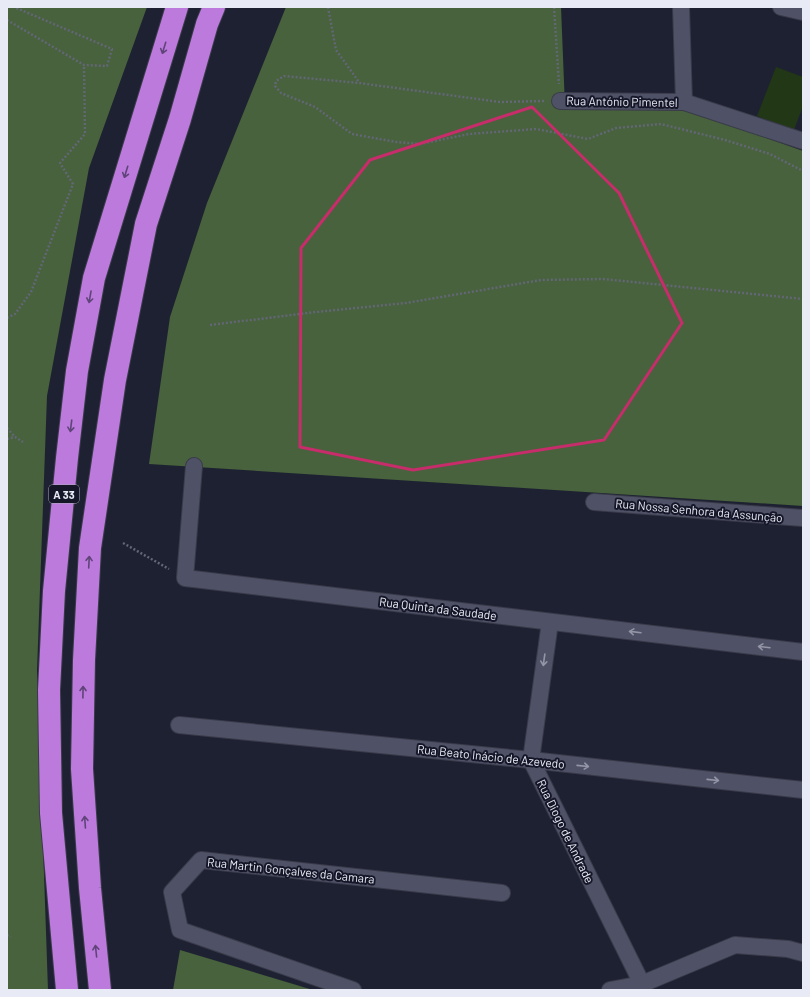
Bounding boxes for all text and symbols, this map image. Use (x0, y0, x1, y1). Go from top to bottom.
one-way arrow (160, 42, 167, 55)
street label: Rua António Pimentel (566, 93, 678, 109)
one-way arrow (122, 166, 129, 179)
one-way arrow (86, 291, 94, 304)
one-way arrow (67, 419, 75, 432)
road number: A 33 (49, 485, 79, 503)
street label: Rua Nossa Senhora da Assunção (615, 496, 783, 524)
one-way arrow (85, 556, 93, 569)
street label: Rua Quinta da Saudade (378, 594, 498, 622)
one-way arrow (629, 628, 642, 636)
one-way arrow (758, 644, 771, 651)
one-way arrow (540, 653, 548, 666)
one-way arrow (79, 686, 87, 699)
street label: Rua Beato Inácio de Azevedo (416, 741, 566, 771)
one-way arrow (576, 762, 589, 769)
one-way arrow (706, 776, 719, 784)
street label: Rua Diogo de Andrade (535, 777, 597, 885)
one-way arrow (82, 816, 89, 829)
street label: Rua Martin Gonçalves da Camara (207, 854, 375, 886)
one-way arrow (92, 945, 100, 958)

